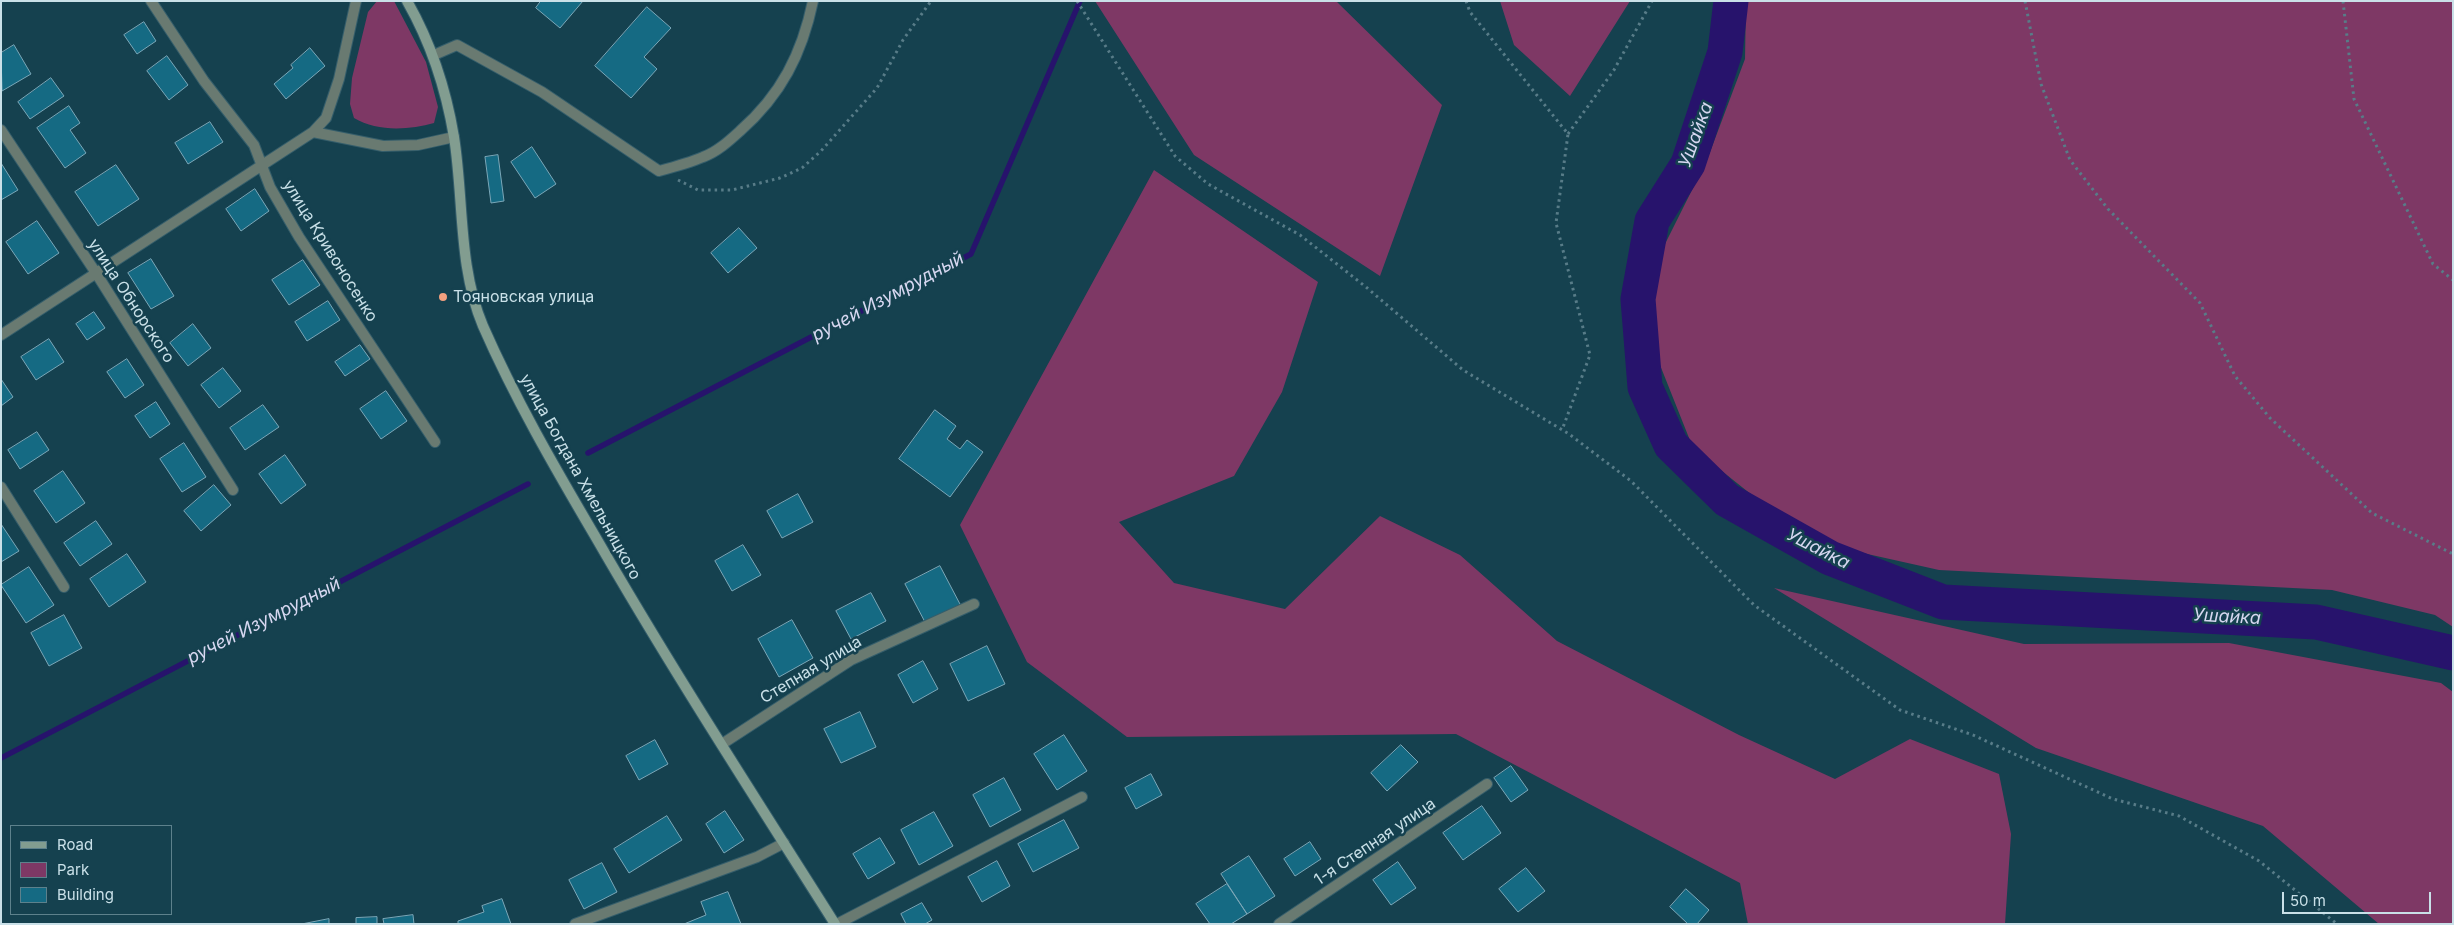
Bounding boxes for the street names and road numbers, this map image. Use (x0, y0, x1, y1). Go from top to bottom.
street label: улица Кривоносенко (279, 177, 381, 325)
street label: улица Обнорского (84, 235, 178, 367)
street label: улица Богдана Хмельницкого (515, 371, 645, 583)
street label: Степная улица (757, 632, 865, 708)
street label: 1-я Степная улица (1311, 794, 1439, 890)

